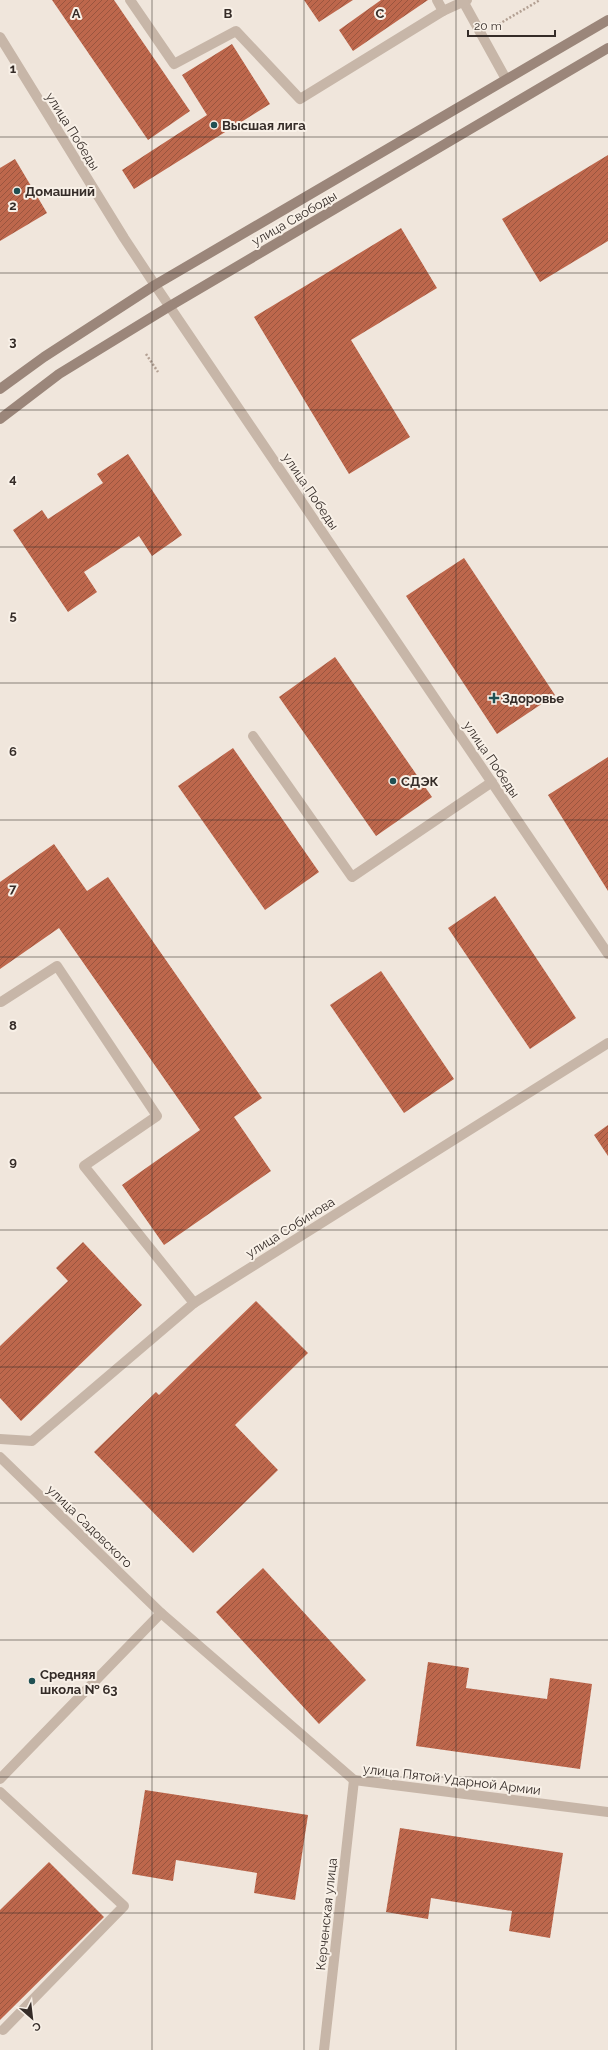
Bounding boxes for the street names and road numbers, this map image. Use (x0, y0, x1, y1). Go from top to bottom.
street label: улица Победы (43, 90, 103, 173)
street label: улица Свободы (249, 188, 339, 249)
street label: улица Победы (279, 450, 342, 532)
street label: улица Победы (460, 718, 523, 800)
street label: улица Собинова (243, 1194, 337, 1261)
street label: улица Садовского (44, 1482, 136, 1571)
street label: улица Пятой Ударной Армии (362, 1761, 542, 1798)
street label: Керченская улица (313, 1857, 340, 1971)

